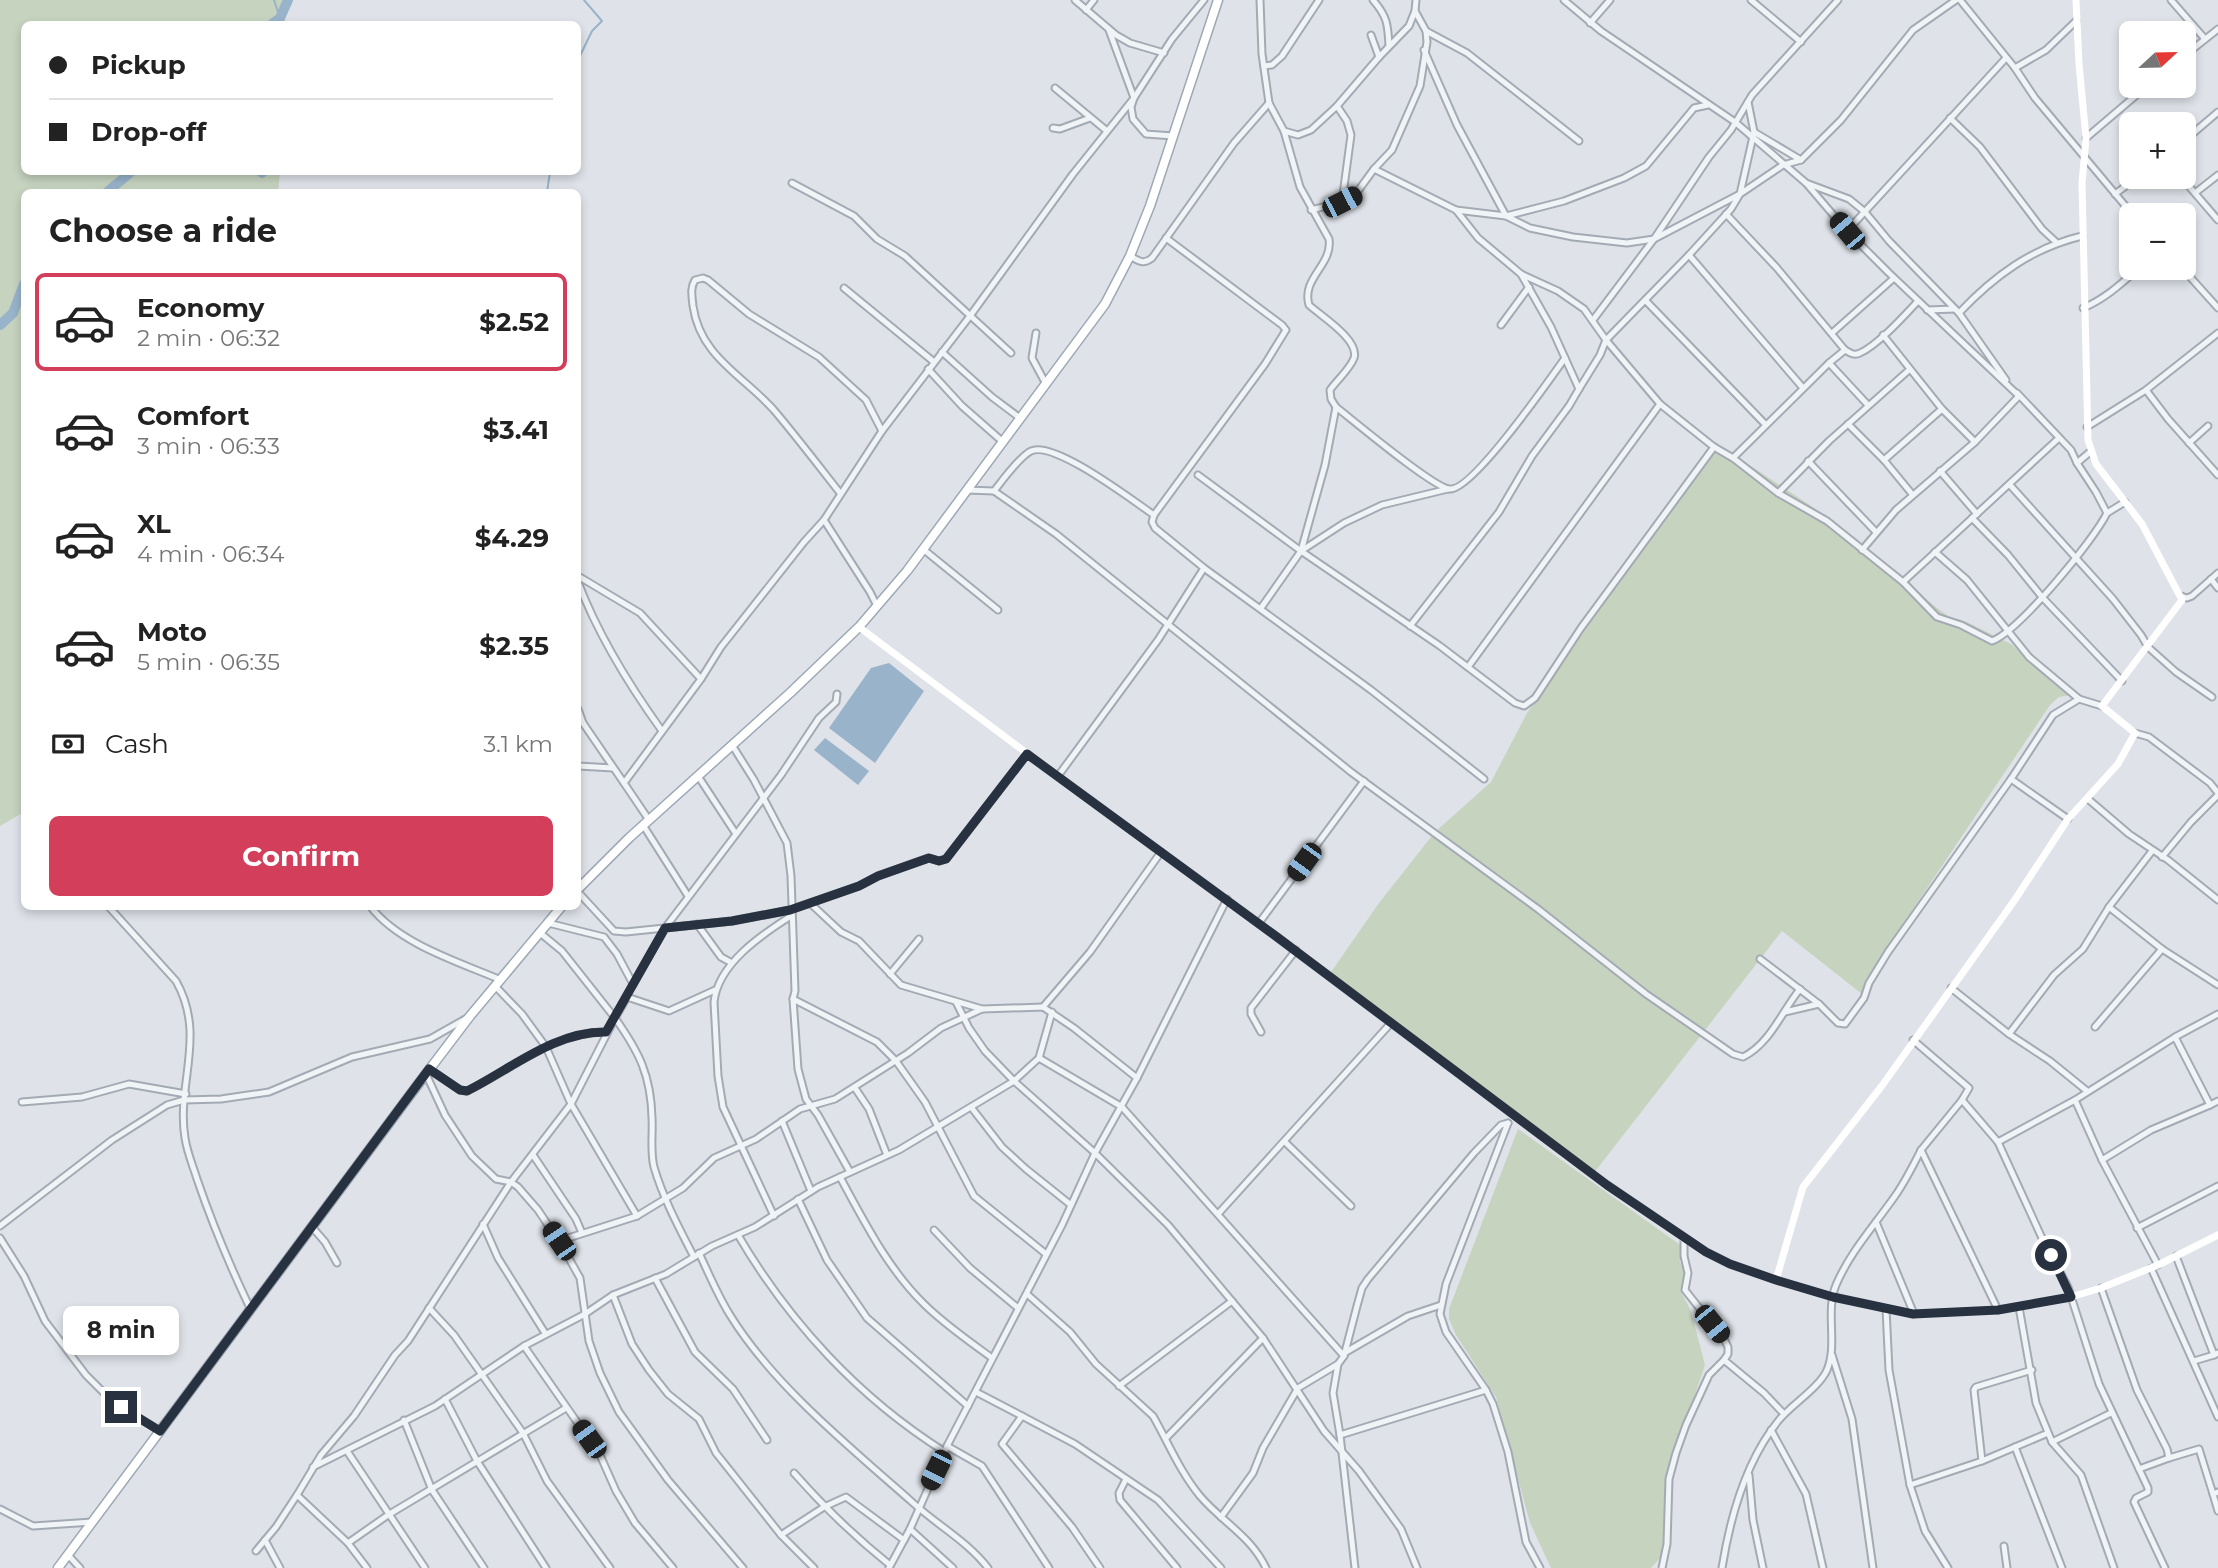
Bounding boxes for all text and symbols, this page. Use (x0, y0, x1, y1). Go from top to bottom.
north arrow (2119, 21, 2196, 98)
map controls (2119, 21, 2196, 280)
text: Pickup (91, 49, 186, 81)
button: + (2119, 112, 2196, 189)
text: Drop-off (91, 116, 206, 148)
car (1319, 183, 1366, 221)
button: − (2119, 203, 2196, 280)
car (1826, 208, 1869, 254)
text: Choose a ride (49, 211, 277, 250)
icon: car (53, 291, 116, 354)
text: Economy (137, 292, 264, 324)
text: $2.52 (479, 306, 549, 338)
text: 2 min · 06:32 (137, 324, 280, 352)
icon: car (53, 399, 116, 462)
text: Comfort (137, 400, 249, 432)
text: $3.41 (483, 414, 549, 446)
text: 3 min · 06:33 (137, 432, 280, 460)
icon: car (53, 507, 116, 570)
text: XL (137, 508, 171, 540)
text: $4.29 (475, 522, 549, 554)
text: 4 min · 06:34 (137, 540, 285, 568)
icon: car (53, 615, 116, 678)
text: Moto (137, 616, 207, 648)
text: $2.35 (479, 630, 549, 662)
text: 5 min · 06:35 (137, 648, 280, 676)
icon: cash (49, 725, 87, 763)
text: Cash (105, 728, 169, 760)
text: 3.1 km (483, 730, 553, 758)
button: Confirm (49, 816, 553, 896)
car (1284, 839, 1325, 885)
car (539, 1218, 580, 1264)
route start (2035, 1239, 2067, 1271)
car (1691, 1301, 1734, 1347)
callout: 8 min (63, 1306, 179, 1354)
text: 8 min (87, 1316, 155, 1344)
route end (105, 1391, 137, 1423)
car (569, 1416, 610, 1462)
car (918, 1447, 955, 1493)

